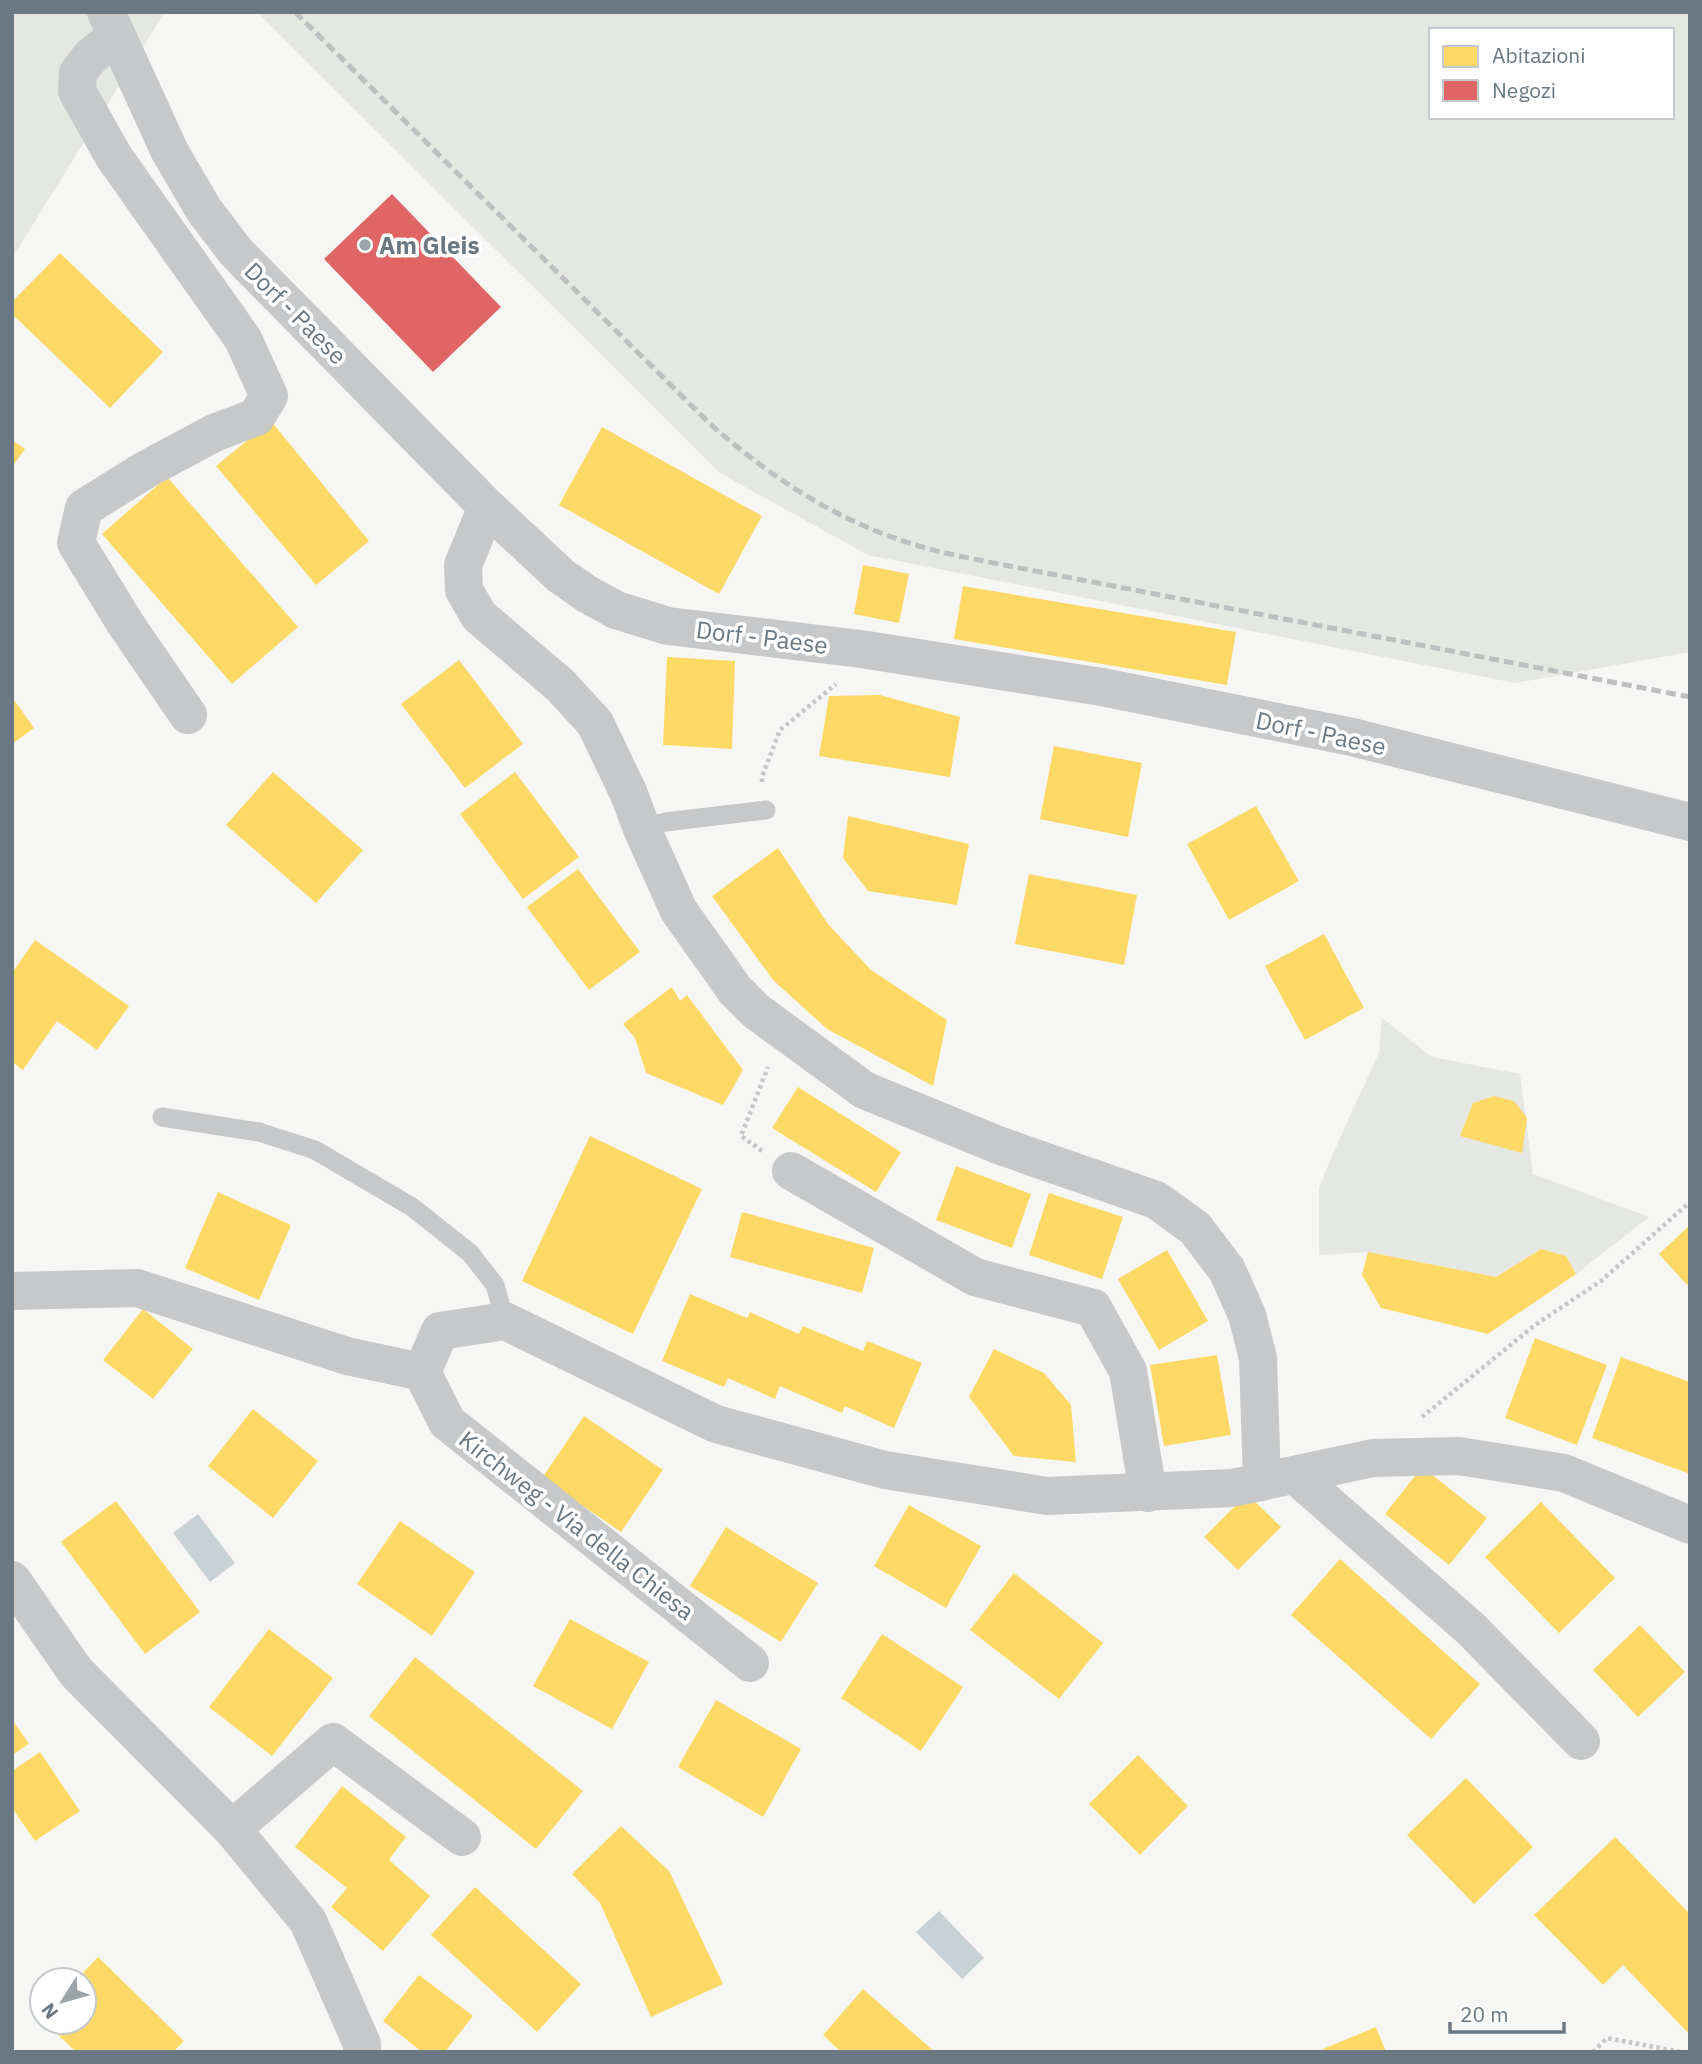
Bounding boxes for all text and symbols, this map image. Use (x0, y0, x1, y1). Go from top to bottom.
legend (1429, 28, 1674, 119)
text: Abitazioni (1492, 41, 1585, 69)
text: Negozi (1492, 76, 1556, 104)
place label: Am Gleis (379, 229, 480, 261)
marker: Am Gleis (357, 237, 373, 253)
street label: Dorf - Paese (238, 255, 354, 371)
street label: Dorf - Paese (694, 613, 830, 661)
street label: Dorf - Paese (1253, 704, 1389, 762)
street label: Kirchweg - Via della Chiesa (453, 1423, 701, 1627)
north arrow (28, 1966, 98, 2036)
scale bar (1450, 1990, 1564, 2034)
text: N (36, 1999, 63, 2024)
text: 20 m (1460, 2000, 1509, 2028)

